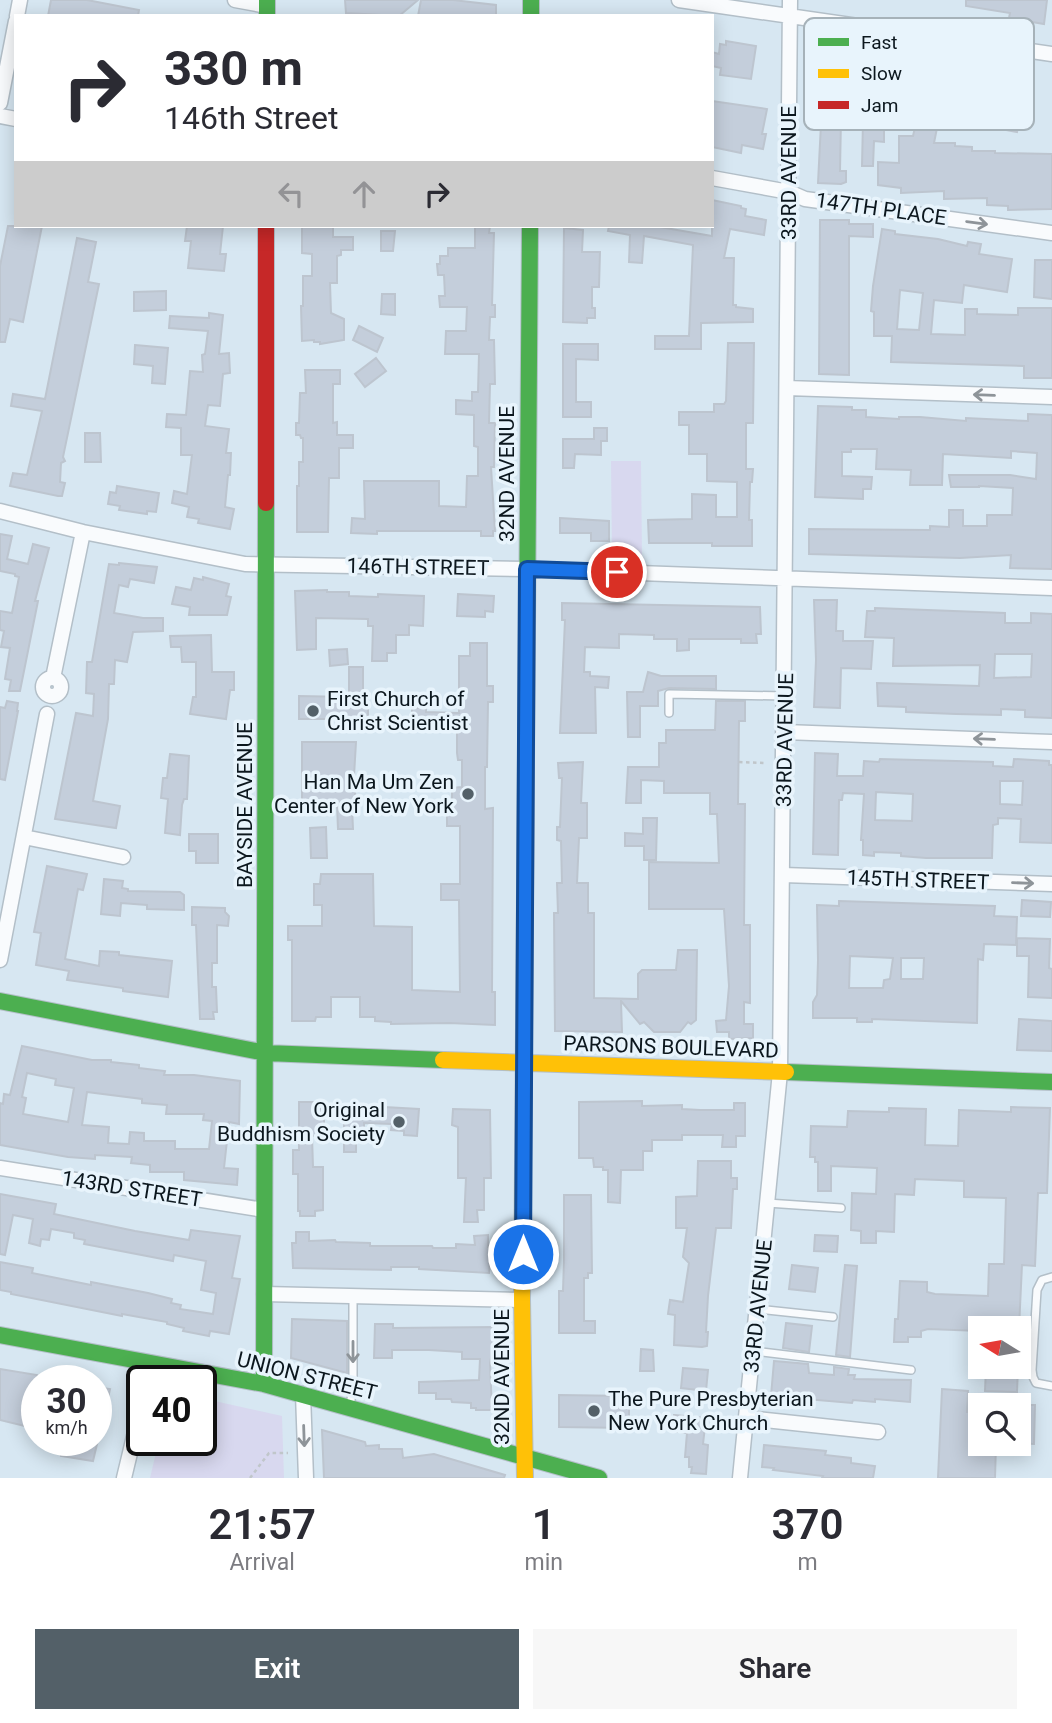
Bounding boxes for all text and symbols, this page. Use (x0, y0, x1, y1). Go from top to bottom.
legend (804, 18, 1034, 130)
text: Fast (861, 31, 898, 54)
text: 330 m (164, 40, 303, 97)
icon: right (49, 42, 140, 133)
text: Slow (861, 62, 902, 85)
text: Jam (861, 94, 898, 117)
text: 146th Street (164, 99, 338, 137)
street label: 33RD AVENUE (777, 106, 801, 240)
icon: left (272, 175, 310, 213)
icon: ahead (345, 175, 383, 213)
icon: right (418, 175, 456, 213)
street label: 147TH PLACE (814, 188, 948, 230)
one-way arrow (965, 216, 988, 229)
one-way arrow (973, 388, 996, 402)
street label: 32ND AVENUE (495, 406, 519, 542)
pin (587, 542, 647, 602)
icon: arrive (598, 553, 636, 591)
street label: 146TH STREET (346, 554, 490, 580)
street label: 33RD AVENUE (772, 673, 798, 807)
place label: First Church of Christ Scientist (327, 687, 468, 735)
marker: First Church of Christ Scientist (305, 703, 321, 719)
street label: BAYSIDE AVENUE (233, 722, 257, 888)
one-way arrow (973, 733, 996, 746)
place label: Han Ma Um Zen Center of New York (274, 770, 454, 818)
marker: Han Ma Um Zen Center of New York (460, 786, 476, 802)
street label: 145TH STREET (846, 866, 990, 894)
one-way arrow (1011, 876, 1034, 890)
street label: PARSONS BOULEVARD (563, 1031, 779, 1063)
place label: Original Buddhism Society (217, 1098, 385, 1146)
marker: Original Buddhism Society (391, 1114, 407, 1130)
street label: 143RD STREET (60, 1166, 204, 1212)
position arrow (486, 1217, 560, 1291)
street label: 33RD AVENUE (739, 1238, 777, 1374)
street label: 32ND AVENUE (490, 1309, 514, 1445)
north arrow (968, 1316, 1031, 1379)
map controls (968, 1316, 1031, 1456)
one-way arrow (346, 1340, 360, 1363)
street label: UNION STREET (234, 1347, 380, 1405)
speed limit sign: 40 (126, 1365, 217, 1456)
text: 30 (46, 1381, 87, 1422)
place label: The Pure Presbyterian New York Church (608, 1387, 814, 1435)
button: search (968, 1393, 1031, 1456)
marker: The Pure Presbyterian New York Church (586, 1403, 602, 1419)
text: km/h (45, 1417, 88, 1438)
one-way arrow (298, 1424, 311, 1447)
text: 21:57 (209, 1500, 316, 1549)
text: 1 (532, 1500, 556, 1549)
text: 370 (771, 1500, 843, 1549)
text: Arrival (230, 1549, 295, 1576)
text: min (524, 1549, 563, 1576)
text: m (797, 1549, 818, 1576)
button: Exit (35, 1629, 519, 1709)
button: Share (533, 1629, 1017, 1709)

